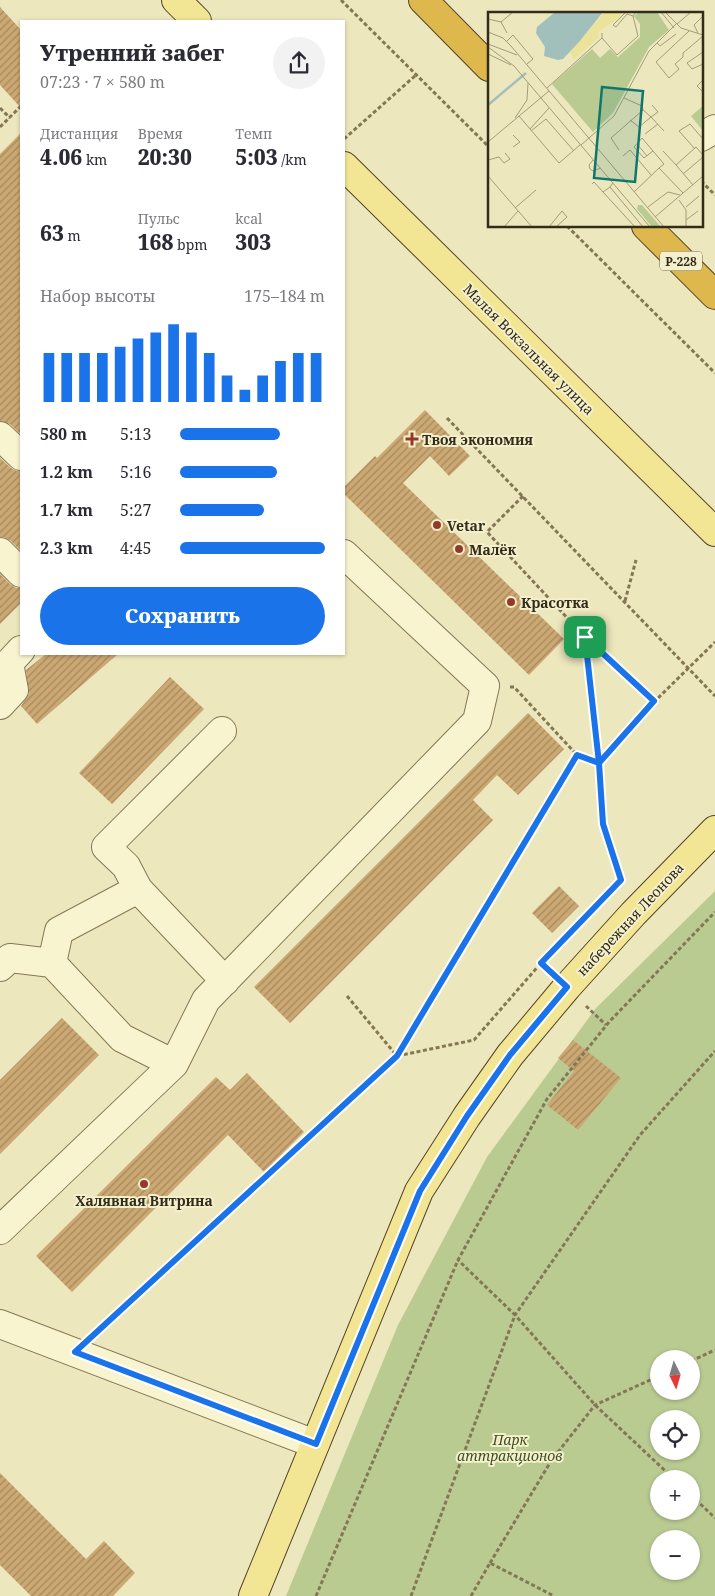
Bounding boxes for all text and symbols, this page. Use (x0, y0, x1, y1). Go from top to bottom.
inset map (488, 12, 702, 228)
text: Утренний забег (40, 37, 224, 67)
button: share (273, 37, 325, 89)
text: 07:23 · 7 × 580 m (40, 71, 165, 93)
text: Дистанция (40, 124, 118, 143)
text: Время (138, 124, 183, 143)
text: Темп (235, 124, 272, 143)
text: 4.06 (40, 143, 82, 171)
text: 20:30 (138, 143, 192, 171)
text: 5:03 (235, 143, 278, 171)
text: km (82, 150, 107, 169)
text: /km (278, 150, 307, 169)
text: Пульс (138, 209, 180, 228)
text: kcal (235, 209, 262, 228)
text: 63 (40, 219, 64, 247)
text: m (64, 226, 81, 245)
text: 168 (138, 228, 173, 256)
text: 303 (235, 228, 271, 256)
text: bpm (173, 235, 207, 254)
road number: Р-228 (660, 252, 702, 270)
street label: Малая Вокзальная улица (459, 279, 599, 419)
text: Набор высоты (40, 285, 155, 307)
text: 175–184 m (244, 285, 325, 307)
text: 580 m (40, 423, 87, 445)
text: 5:13 (120, 423, 151, 445)
place label: Твоя экономия (422, 430, 533, 449)
marker: Твоя экономия (406, 433, 418, 445)
text: 1.2 km (40, 461, 93, 483)
text: 5:16 (120, 461, 151, 483)
text: 1.7 km (40, 499, 93, 521)
text: 5:27 (120, 499, 151, 521)
place label: Vetar (447, 516, 486, 535)
marker: Vetar (431, 519, 443, 531)
text: 2.3 km (40, 537, 93, 559)
text: 4:45 (120, 537, 151, 559)
place label: Малёк (469, 540, 517, 559)
marker: Малёк (453, 543, 465, 555)
button: Сохранить (40, 587, 325, 645)
place label: Красотка (521, 593, 589, 612)
marker: Красотка (505, 596, 517, 608)
pin (564, 616, 606, 658)
icon: arrive (571, 623, 599, 651)
street label: набережная Леонова (572, 858, 688, 980)
marker: Халявная Витрина (138, 1178, 150, 1190)
place label: Халявная Витрина (75, 1191, 213, 1210)
north arrow (650, 1350, 700, 1400)
map controls (650, 1350, 700, 1580)
button: locate (650, 1410, 700, 1460)
park label: Парк аттракционов (457, 1430, 563, 1465)
button: + (650, 1470, 700, 1520)
button: − (650, 1530, 700, 1580)

